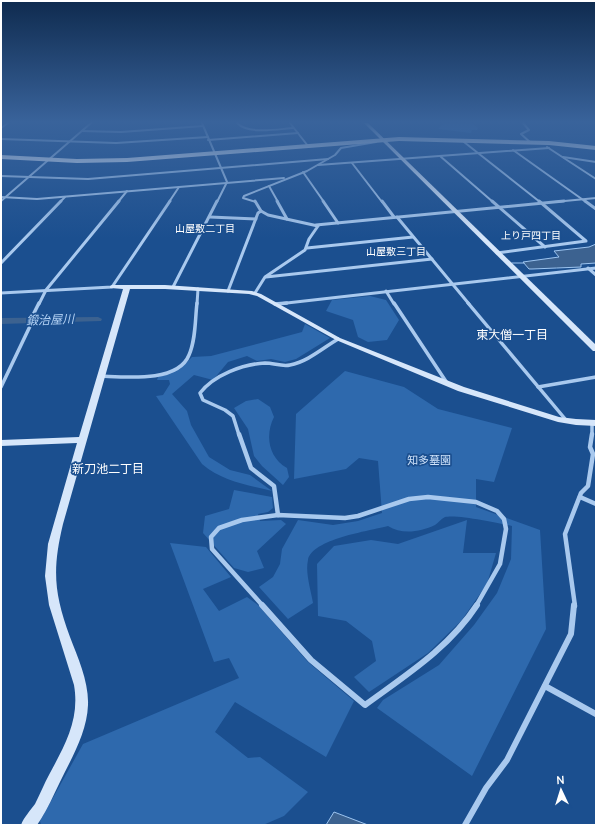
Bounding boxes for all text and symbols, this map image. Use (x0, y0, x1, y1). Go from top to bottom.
district label: 山屋敷二丁目 (175, 221, 235, 235)
district label: 上り戸四丁目 (501, 228, 561, 242)
district label: 山屋敷三丁目 (366, 244, 426, 258)
water label: 鍛治屋川 (26, 310, 76, 329)
district label: 東大僧一丁目 (476, 326, 548, 343)
park label: 知多墓園 (407, 452, 451, 467)
district label: 新刀池二丁目 (72, 460, 144, 477)
north arrow (541, 770, 581, 810)
text: N (556, 772, 565, 787)

